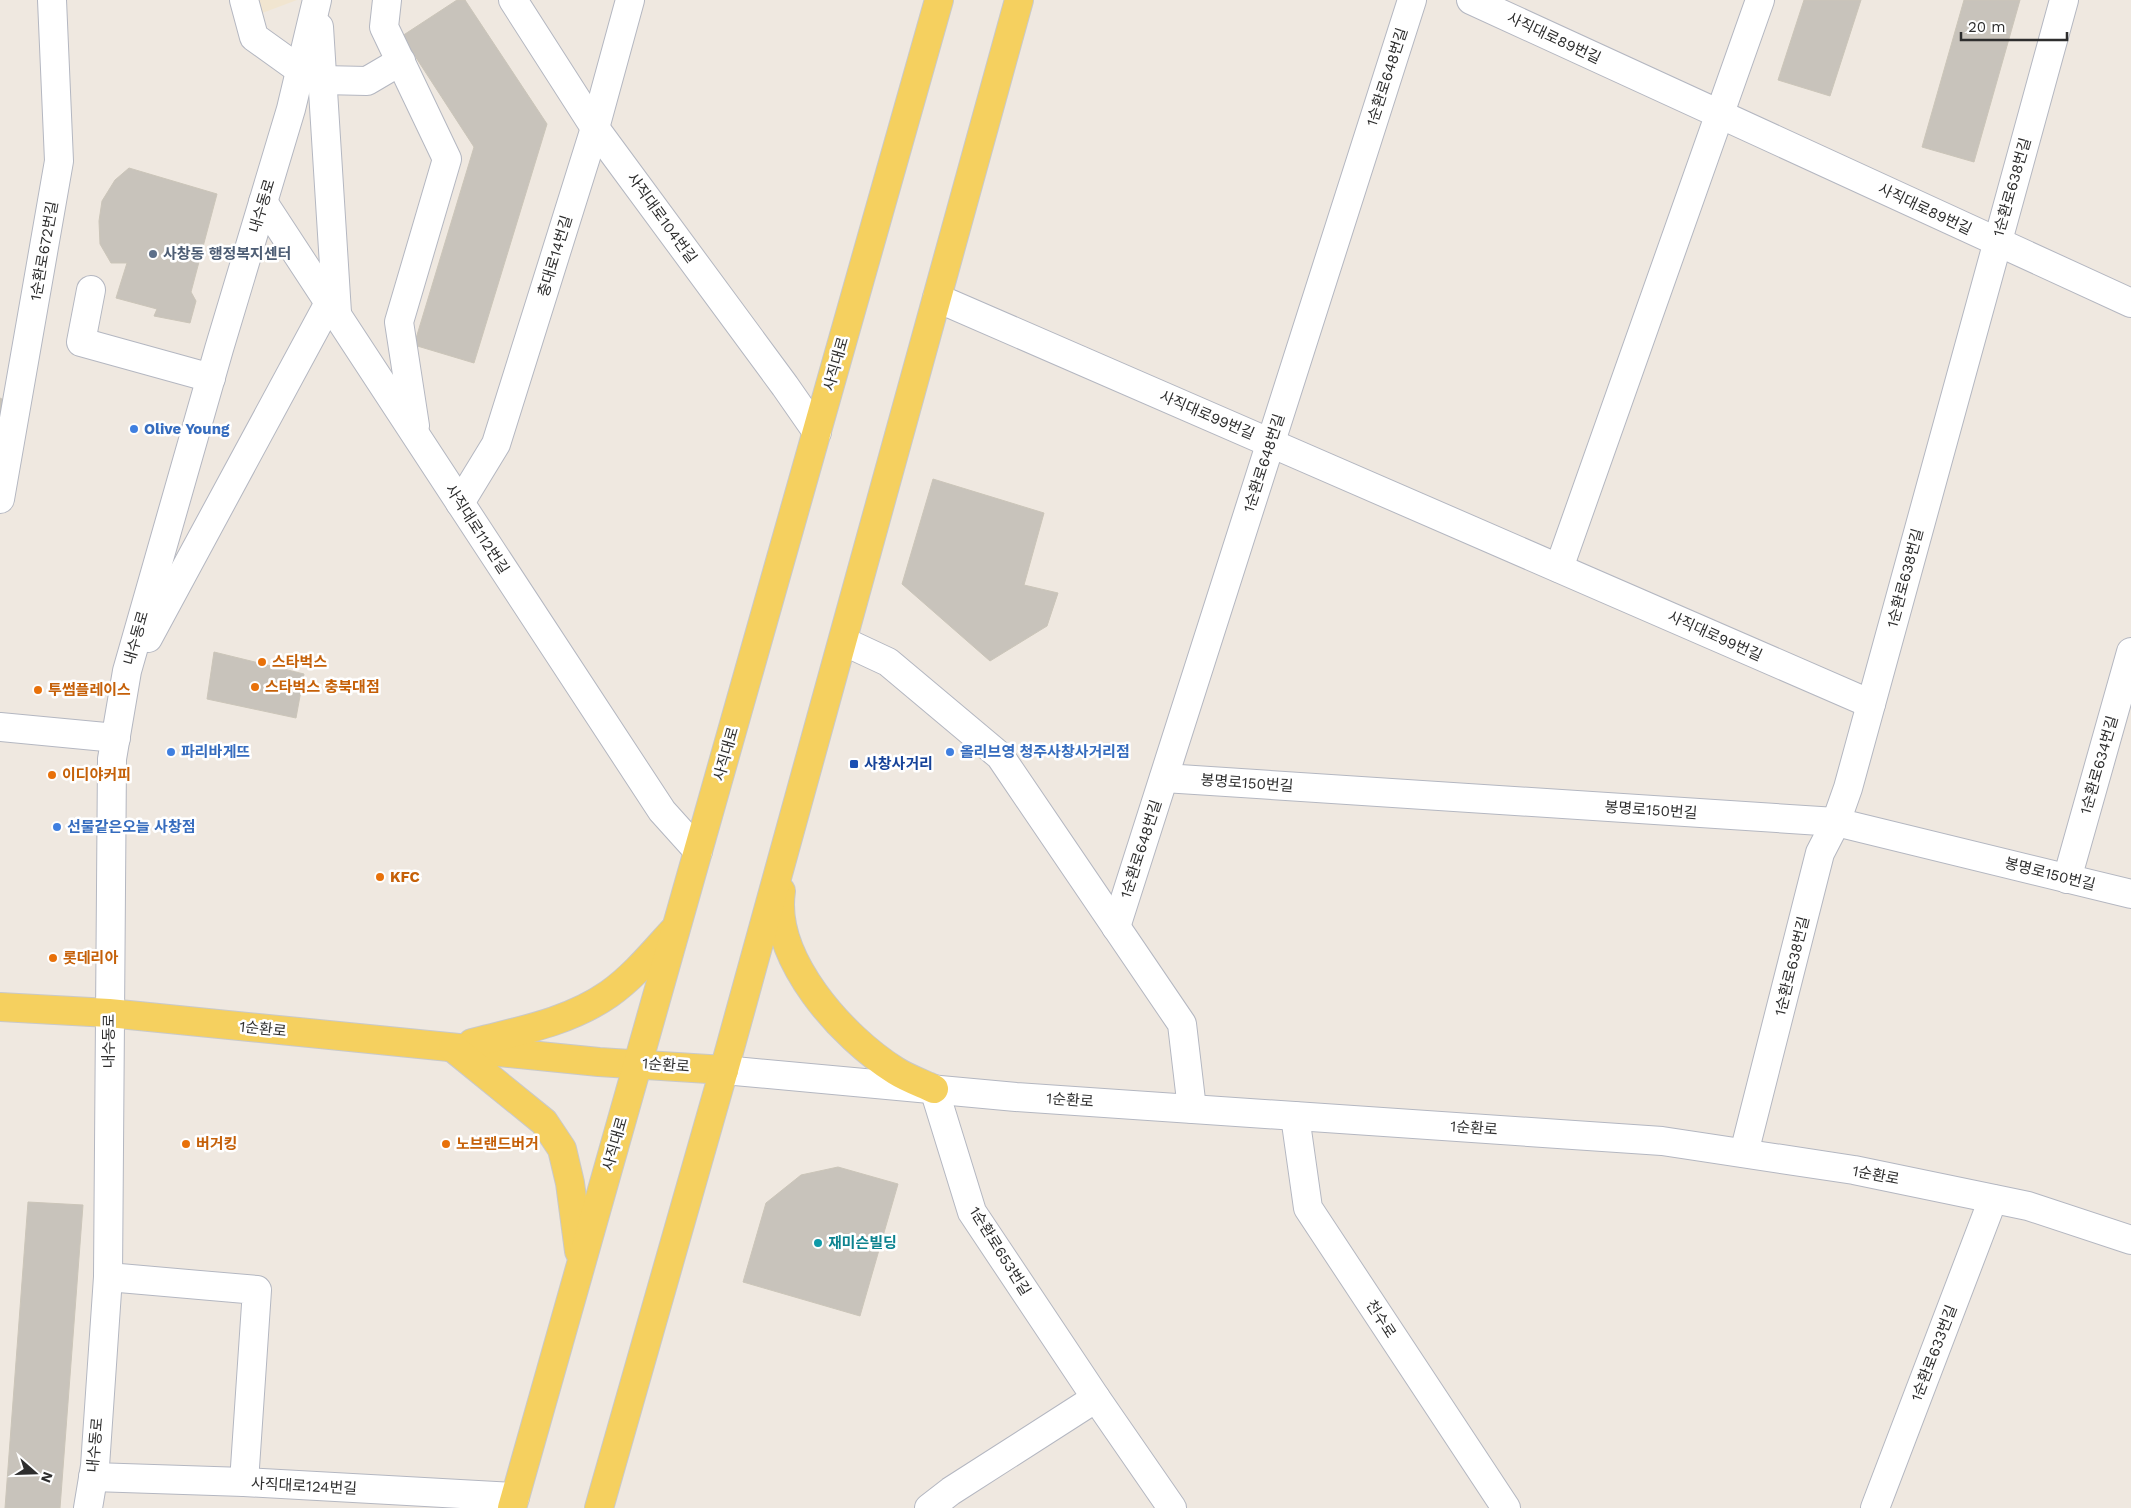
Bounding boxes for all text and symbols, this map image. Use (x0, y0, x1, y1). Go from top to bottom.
street label: 사직대로89번길 (1504, 8, 1604, 68)
scale bar (1961, 10, 2067, 42)
text: 20 m (1968, 18, 2006, 36)
street label: 1순환로648번길 (1363, 26, 1411, 128)
street label: 1순환로638번길 (1989, 136, 2035, 238)
street label: 사직대로104번길 (623, 169, 701, 267)
street label: 내수동로 (245, 177, 279, 235)
street label: 사직대로89번길 (1875, 179, 1975, 239)
street label: 1순환로672번길 (26, 200, 62, 302)
street label: 충대로14번길 (534, 213, 576, 299)
place label: 사창동 행정복지센터 (163, 245, 292, 263)
marker: 사창동 행정복지센터 (147, 248, 159, 260)
street label: 사직대로 (820, 335, 852, 393)
street label: 사직대로99번길 (1157, 387, 1257, 443)
street label: 1순환로648번길 (1240, 412, 1288, 514)
place label: Olive Young (144, 420, 230, 438)
marker: Olive Young (128, 423, 140, 435)
street label: 사직대로112번길 (441, 481, 513, 577)
street label: 1순환로638번길 (1883, 526, 1927, 630)
street label: 사직대로99번길 (1665, 607, 1765, 665)
street label: 내수동로 (120, 609, 152, 667)
place label: 스타벅스 (272, 653, 327, 671)
marker: 스타벅스 (256, 656, 268, 668)
place label: 스타벅스 충북대점 (265, 678, 380, 696)
place label: 투썸플레이스 (48, 681, 131, 699)
marker: 스타벅스 충북대점 (249, 681, 261, 693)
marker: 투썸플레이스 (32, 684, 44, 696)
street label: 1순환로634번길 (2076, 714, 2122, 816)
street label: 사직대로 (710, 725, 742, 783)
place label: 파리바게뜨 (181, 743, 250, 761)
place label: 올리브영 청주사창사거리점 (960, 743, 1130, 761)
marker: 파리바게뜨 (165, 746, 177, 758)
marker: 올리브영 청주사창사거리점 (944, 746, 956, 758)
place label: 사창사거리 (864, 755, 933, 773)
marker: 사창사거리 (848, 758, 860, 770)
place label: 이디야커피 (62, 766, 131, 784)
marker: 이디야커피 (46, 769, 58, 781)
street label: 봉명로150번길 (1200, 771, 1294, 795)
street label: 1순환로648번길 (1117, 798, 1165, 900)
street label: 봉명로150번길 (1604, 798, 1698, 822)
place label: 선물같은오늘 사창점 (67, 818, 196, 836)
marker: 선물같은오늘 사창점 (51, 821, 63, 833)
street label: 봉명로150번길 (2003, 854, 2097, 894)
place label: KFC (390, 868, 420, 886)
marker: KFC (374, 871, 386, 883)
street label: 1순환로638번길 (1771, 914, 1813, 1018)
place label: 롯데리아 (63, 949, 118, 967)
marker: 롯데리아 (47, 952, 59, 964)
street label: 내수동로 (100, 1013, 118, 1069)
street label: 1순환로 (239, 1018, 287, 1040)
street label: 1순환로 (642, 1054, 690, 1076)
street label: 1순환로 (1046, 1089, 1094, 1111)
street label: 사직대로 (599, 1115, 631, 1173)
street label: 1순환로 (1450, 1117, 1498, 1139)
place label: 버거킹 (196, 1135, 237, 1153)
place label: 노브랜드버거 (456, 1135, 539, 1153)
marker: 버거킹 (180, 1138, 192, 1150)
marker: 노브랜드버거 (440, 1138, 452, 1150)
street label: 1순환로 (1851, 1162, 1901, 1188)
street label: 1순환로653번길 (965, 1203, 1035, 1299)
place label: 재미슨빌딩 (828, 1234, 897, 1252)
marker: 재미슨빌딩 (812, 1237, 824, 1249)
street label: 천수로 (1362, 1297, 1400, 1341)
street label: 1순환로633번길 (1907, 1302, 1961, 1404)
street label: 내수동로 (84, 1417, 106, 1473)
north arrow (10, 1448, 60, 1498)
text: N (38, 1470, 57, 1485)
street label: 사직대로124번길 (251, 1474, 357, 1498)

